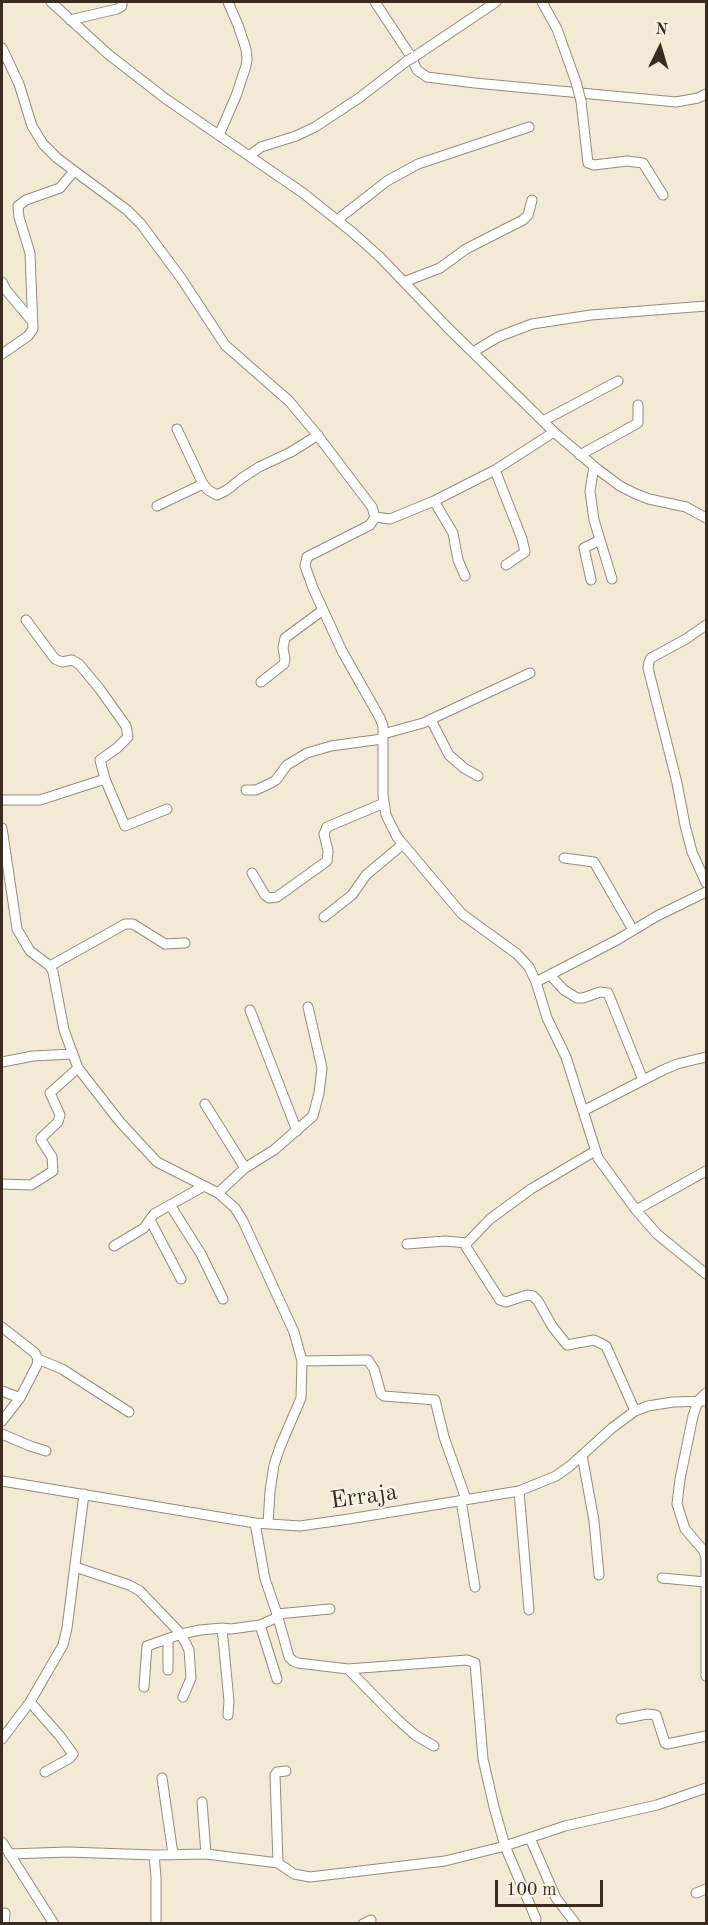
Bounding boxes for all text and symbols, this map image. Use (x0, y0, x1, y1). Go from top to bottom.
north arrow (630, 18, 690, 78)
text: N (655, 22, 668, 39)
street label: Erraja (329, 1478, 399, 1516)
scale bar (498, 1868, 606, 1906)
text: 100 m (506, 1881, 557, 1899)

